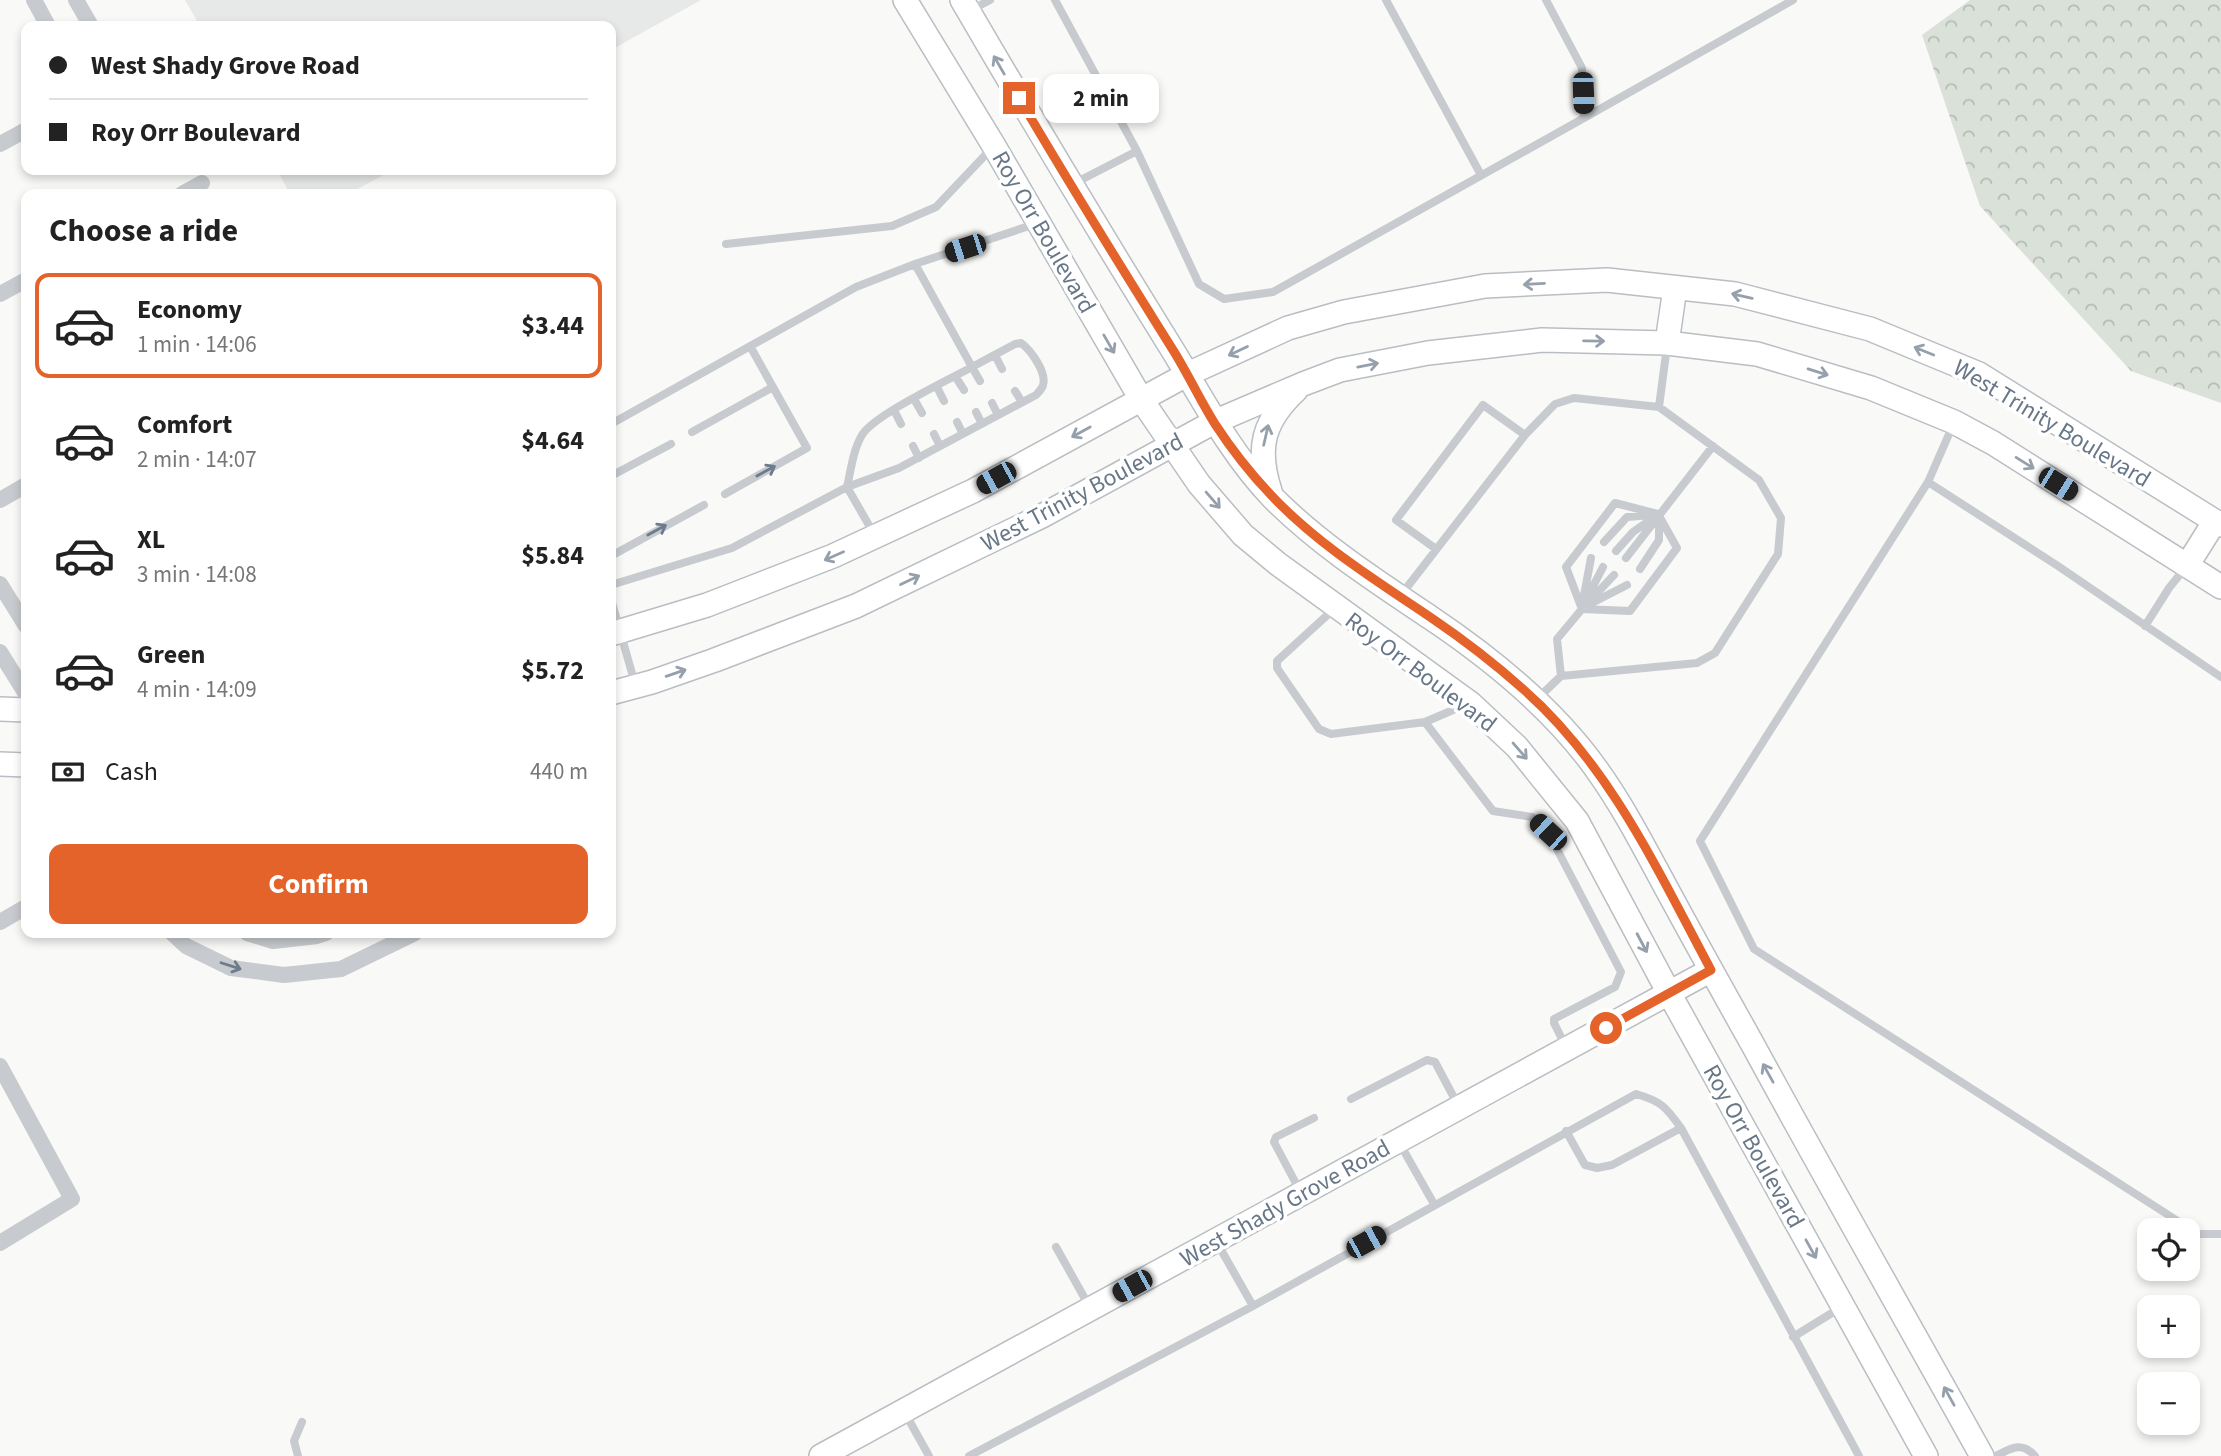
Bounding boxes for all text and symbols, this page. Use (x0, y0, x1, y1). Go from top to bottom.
text: West Shady Grove Road (91, 47, 360, 84)
one-way arrow (992, 55, 1006, 75)
car (1572, 72, 1595, 114)
callout: 2 min (1044, 74, 1159, 122)
route end (1003, 82, 1035, 114)
text: 2 min (1073, 82, 1129, 115)
text: Roy Orr Boulevard (91, 114, 301, 151)
street label: Roy Orr Boulevard (983, 145, 1104, 320)
text: Choose a ride (49, 208, 238, 254)
car (942, 232, 989, 264)
one-way arrow (1523, 277, 1546, 290)
one-way arrow (1731, 288, 1754, 302)
text: Economy (137, 291, 242, 328)
icon: car (53, 294, 116, 357)
text: $3.44 (521, 307, 584, 344)
text: 1 min · 14:06 (137, 328, 257, 361)
one-way arrow (1102, 333, 1116, 353)
one-way arrow (1582, 334, 1605, 348)
one-way arrow (1913, 344, 1935, 357)
one-way arrow (1228, 345, 1249, 358)
street label: West Trinity Boulevard (1946, 350, 2157, 496)
one-way arrow (1356, 358, 1379, 371)
one-way arrow (1806, 367, 1828, 380)
text: Comfort (137, 406, 232, 443)
icon: car (53, 409, 116, 472)
text: $4.64 (521, 422, 584, 459)
street label: West Trinity Boulevard (975, 424, 1190, 561)
one-way arrow (1260, 424, 1273, 447)
one-way arrow (1071, 426, 1092, 439)
text: 2 min · 14:07 (137, 443, 257, 476)
one-way arrow (2015, 457, 2035, 471)
car (973, 459, 1020, 497)
one-way arrow (755, 464, 776, 477)
car (2035, 464, 2082, 504)
one-way arrow (1205, 490, 1221, 508)
text: XL (137, 521, 165, 558)
one-way arrow (647, 523, 667, 537)
icon: car (53, 524, 116, 587)
text: $5.84 (521, 537, 584, 574)
one-way arrow (824, 550, 845, 563)
text: 3 min · 14:08 (137, 558, 257, 591)
one-way arrow (899, 573, 920, 586)
street label: Roy Orr Boulevard (1337, 604, 1504, 741)
text: Green (137, 636, 205, 673)
icon: car (53, 639, 116, 702)
text: $5.72 (521, 652, 584, 689)
one-way arrow (665, 666, 687, 678)
text: 4 min · 14:09 (137, 673, 257, 706)
one-way arrow (1512, 742, 1528, 760)
icon: cash (49, 753, 87, 791)
text: Cash (105, 753, 158, 790)
text: 440 m (530, 755, 588, 788)
car (1526, 810, 1571, 854)
button: Confirm (49, 844, 588, 924)
one-way arrow (1635, 932, 1649, 952)
one-way arrow (219, 960, 241, 973)
route start (1590, 1012, 1622, 1044)
street label: Roy Orr Boulevard (1694, 1058, 1813, 1234)
one-way arrow (1761, 1063, 1774, 1084)
street label: West Shady Grove Road (1174, 1131, 1397, 1276)
map controls (2137, 1218, 2200, 1435)
button: locate (2137, 1218, 2200, 1281)
car (1343, 1223, 1390, 1261)
one-way arrow (1805, 1238, 1818, 1259)
car (1109, 1267, 1156, 1305)
button: + (2137, 1295, 2200, 1358)
button: − (2137, 1372, 2200, 1435)
one-way arrow (1942, 1387, 1956, 1407)

